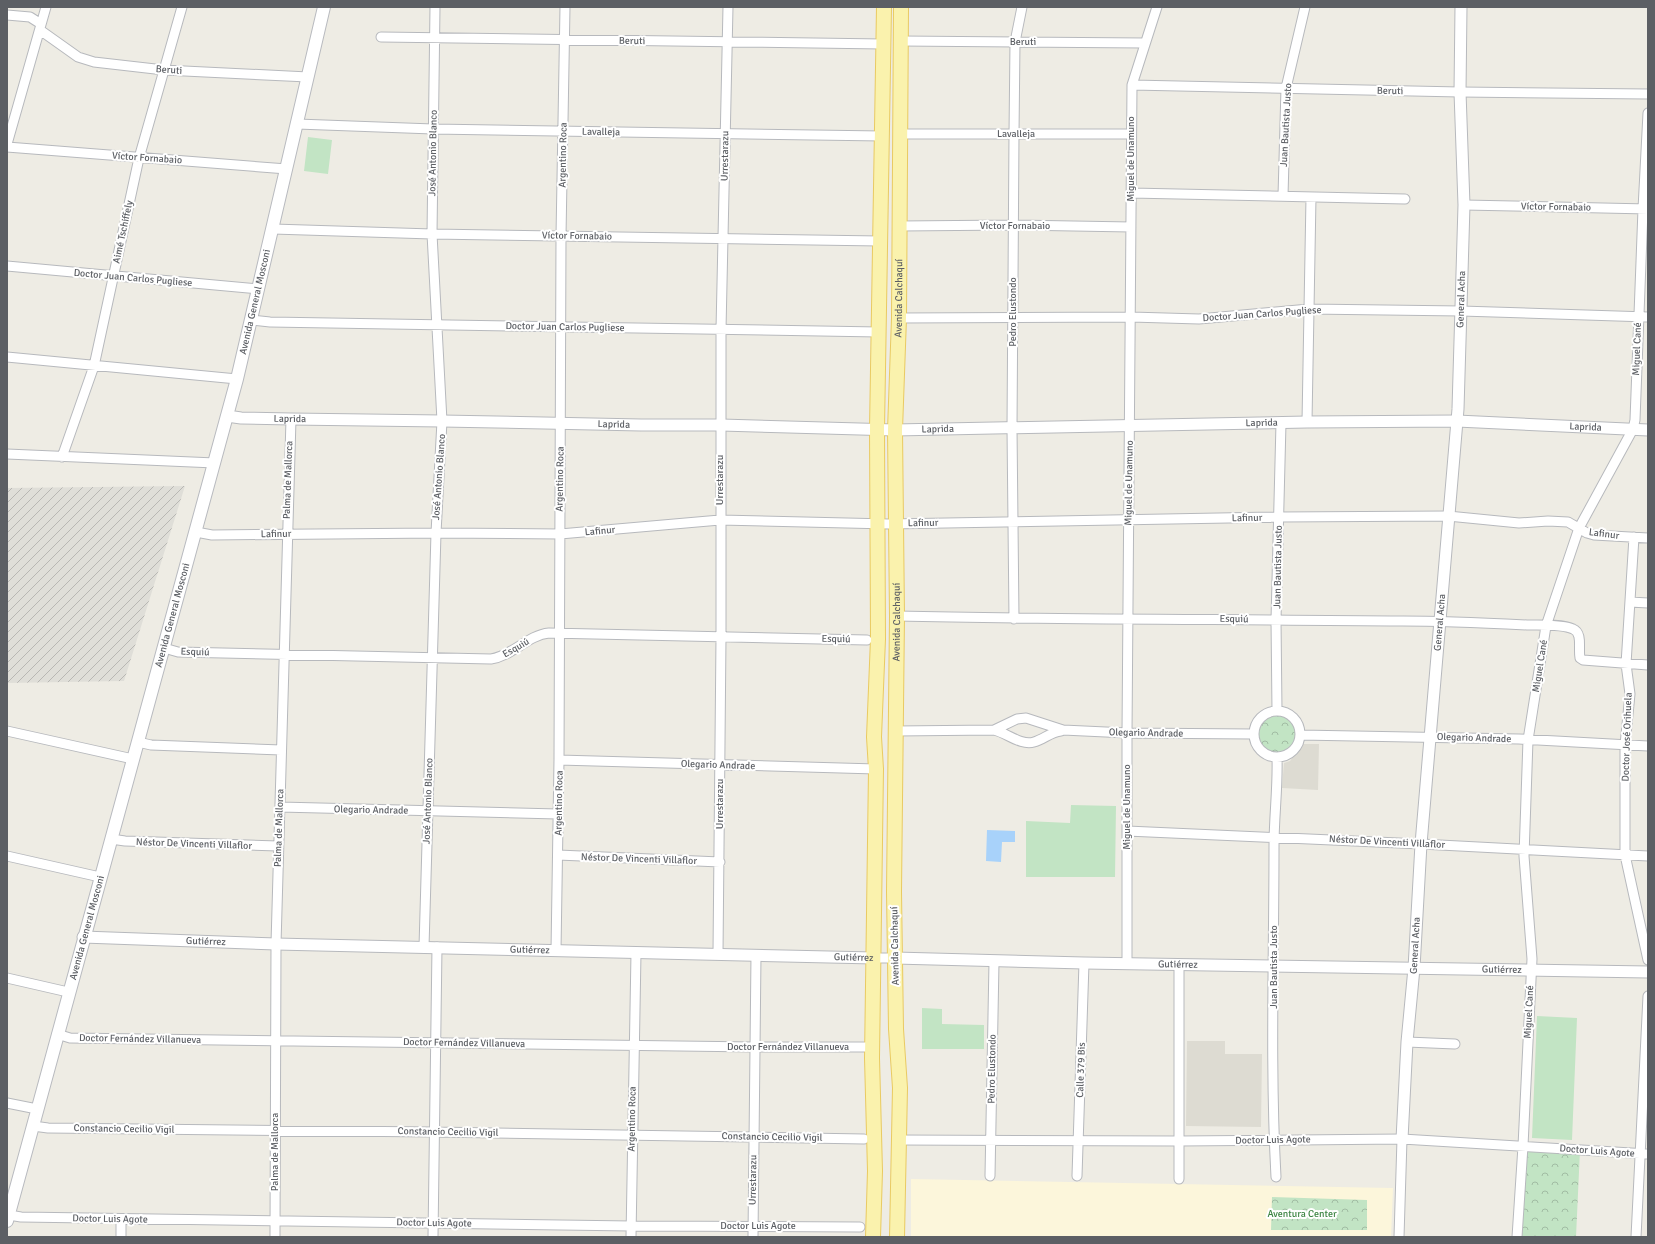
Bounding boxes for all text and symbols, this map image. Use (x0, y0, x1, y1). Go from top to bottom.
street label: Beruti (619, 35, 645, 47)
street label: Beruti (1010, 36, 1036, 48)
street label: Beruti (155, 63, 183, 77)
street label: Juan Bautista Justo (1278, 83, 1294, 167)
street label: Beruti (1377, 85, 1403, 97)
street label: José Antonio Blanco (426, 110, 440, 196)
street label: Miguel de Unamuno (1125, 116, 1137, 202)
street label: Argentino Roca (556, 122, 570, 188)
street label: Lavalleja (582, 126, 620, 138)
street label: Lavalleja (997, 128, 1035, 140)
street label: Urrestarazu (719, 131, 731, 181)
street label: Víctor Fornabaio (112, 150, 182, 166)
street label: Aimé Tschiffely (110, 199, 136, 265)
street label: Víctor Fornabaio (1521, 200, 1591, 214)
street label: Víctor Fornabaio (980, 220, 1050, 232)
street label: Víctor Fornabaio (542, 229, 612, 243)
street label: Avenida General Mosconi (237, 248, 273, 356)
street label: Avenida Calchaquí (892, 259, 905, 338)
street label: Doctor Juan Carlos Pugliese (73, 267, 193, 289)
street label: General Acha (1454, 271, 1468, 328)
street label: Pedro Elustondo (1007, 277, 1019, 347)
street label: Doctor Juan Carlos Pugliese (1202, 304, 1322, 324)
street label: Doctor Juan Carlos Pugliese (505, 320, 625, 334)
street label: Miguel Cané (1630, 322, 1644, 376)
street label: Laprida (273, 413, 306, 425)
street label: Laprida (1245, 417, 1278, 429)
street label: Laprida (597, 418, 630, 431)
street label: Laprida (1569, 420, 1602, 434)
street label: Laprida (921, 423, 954, 435)
street label: José Antonio Blanco (430, 433, 448, 521)
street label: Miguel de Unamuno (1122, 440, 1136, 526)
street label: Palma de Mallorca (281, 441, 295, 519)
street label: Argentino Roca (553, 446, 567, 512)
street label: Urrestarazu (714, 455, 726, 505)
street label: Lafinur (1232, 512, 1263, 524)
street label: Lafinur (908, 517, 939, 529)
street label: Lafinur (584, 524, 616, 538)
street label: Juan Bautista Justo (1271, 525, 1285, 609)
street label: Lafinur (1588, 526, 1620, 542)
street label: Lafinur (261, 528, 292, 540)
street label: Avenida General Mosconi (153, 562, 192, 669)
street label: Avenida Calchaquí (891, 582, 903, 662)
street label: General Acha (1431, 594, 1448, 651)
street label: Esquiú (1219, 613, 1249, 625)
street label: Esquiú (821, 633, 851, 645)
street label: Esquiú (500, 636, 532, 660)
street label: Miguel Cané (1530, 639, 1550, 693)
street label: Esquiú (180, 645, 210, 659)
street label: Doctor José Orihuela (1619, 692, 1635, 782)
street label: Olegario Andrade (1109, 726, 1183, 740)
street label: Olegario Andrade (1437, 731, 1511, 745)
street label: José Antonio Blanco (420, 758, 436, 844)
street label: Olegario Andrade (681, 758, 755, 772)
street label: Miguel de Unamuno (1121, 764, 1133, 850)
street label: Argentino Roca (552, 770, 566, 836)
street label: Urrestarazu (714, 779, 726, 829)
street label: Palma de Mallorca (272, 789, 286, 867)
street label: Olegario Andrade (334, 803, 408, 817)
street label: Néstor De Vincenti Villaflor (1329, 833, 1446, 851)
street label: Néstor De Vincenti Villaflor (136, 836, 253, 852)
street label: Néstor De Vincenti Villaflor (581, 851, 698, 867)
street label: Avenida General Mosconi (67, 874, 107, 981)
street label: Avenida Calchaquí (888, 906, 902, 985)
street label: General Acha (1407, 917, 1423, 975)
street label: Juan Bautista Justo (1268, 925, 1280, 1009)
street label: Gutiérrez (186, 935, 227, 948)
street label: Gutiérrez (510, 943, 550, 956)
street label: Gutiérrez (834, 951, 874, 964)
street label: Gutiérrez (1158, 958, 1198, 971)
street label: Gutiérrez (1482, 963, 1522, 976)
street label: Miguel Cané (1522, 985, 1536, 1039)
street label: Doctor Fernández Villanueva (79, 1032, 201, 1046)
street label: Pedro Elustondo (985, 1034, 999, 1104)
street label: Doctor Fernández Villanueva (403, 1036, 525, 1050)
street label: Doctor Fernández Villanueva (727, 1041, 849, 1053)
street label: Calle 379 Bis (1074, 1041, 1088, 1098)
street label: Argentino Roca (625, 1086, 639, 1152)
street label: Palma de Mallorca (269, 1113, 281, 1191)
street label: Constancio Cecilio Vigil (74, 1122, 175, 1136)
street label: Constancio Cecilio Vigil (398, 1125, 499, 1139)
street label: Constancio Cecilio Vigil (722, 1130, 823, 1144)
street label: Doctor Luis Agote (1235, 1133, 1311, 1147)
street label: Doctor Luis Agote (1559, 1142, 1635, 1160)
street label: Urrestarazu (747, 1155, 759, 1205)
park label: Aventura Center (1267, 1208, 1337, 1220)
street label: Doctor Luis Agote (72, 1212, 148, 1226)
street label: Doctor Luis Agote (396, 1216, 472, 1230)
street label: Doctor Luis Agote (720, 1220, 796, 1232)

